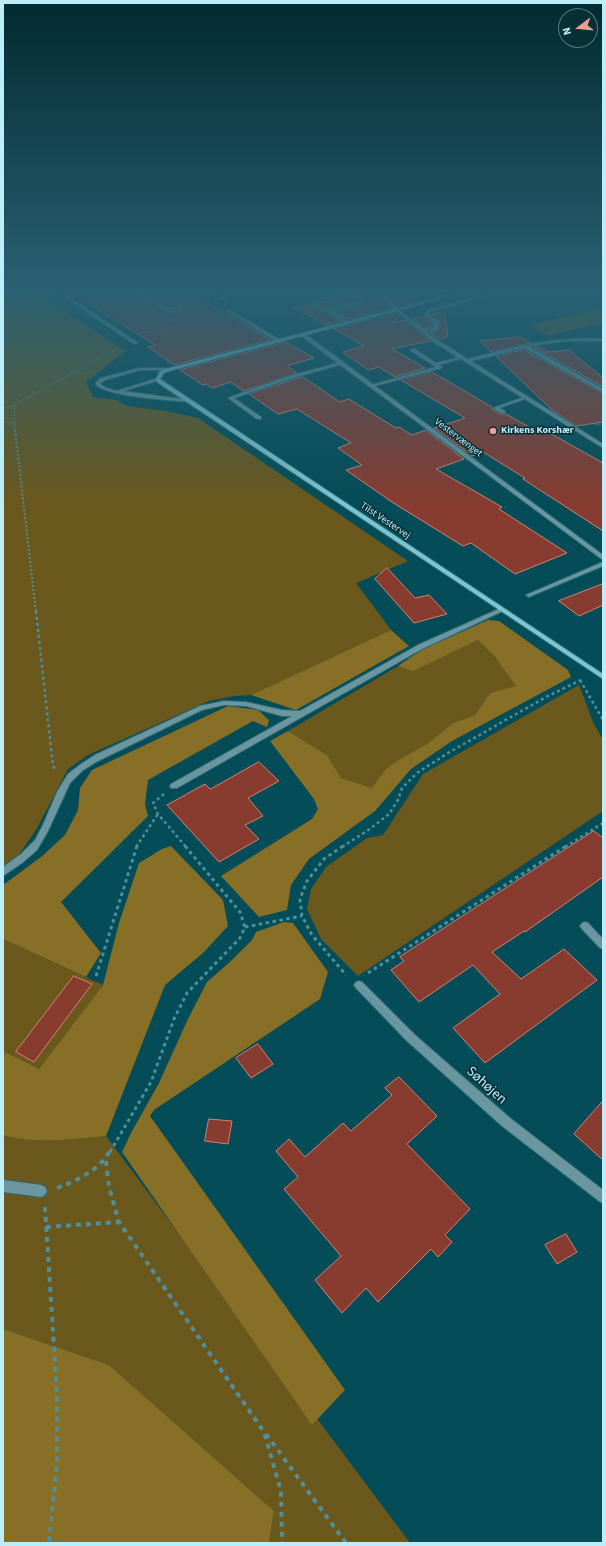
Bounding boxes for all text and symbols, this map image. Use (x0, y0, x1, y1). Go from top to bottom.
north arrow (558, 8, 598, 48)
text: N (559, 26, 575, 37)
street label: Vestervænget (432, 416, 484, 460)
place label: Kirkens Korshær (501, 425, 574, 437)
marker: Kirkens Korshær (488, 426, 498, 436)
street label: Tilst Vestervej (358, 500, 412, 542)
street label: Søhøjen (462, 1064, 510, 1108)

